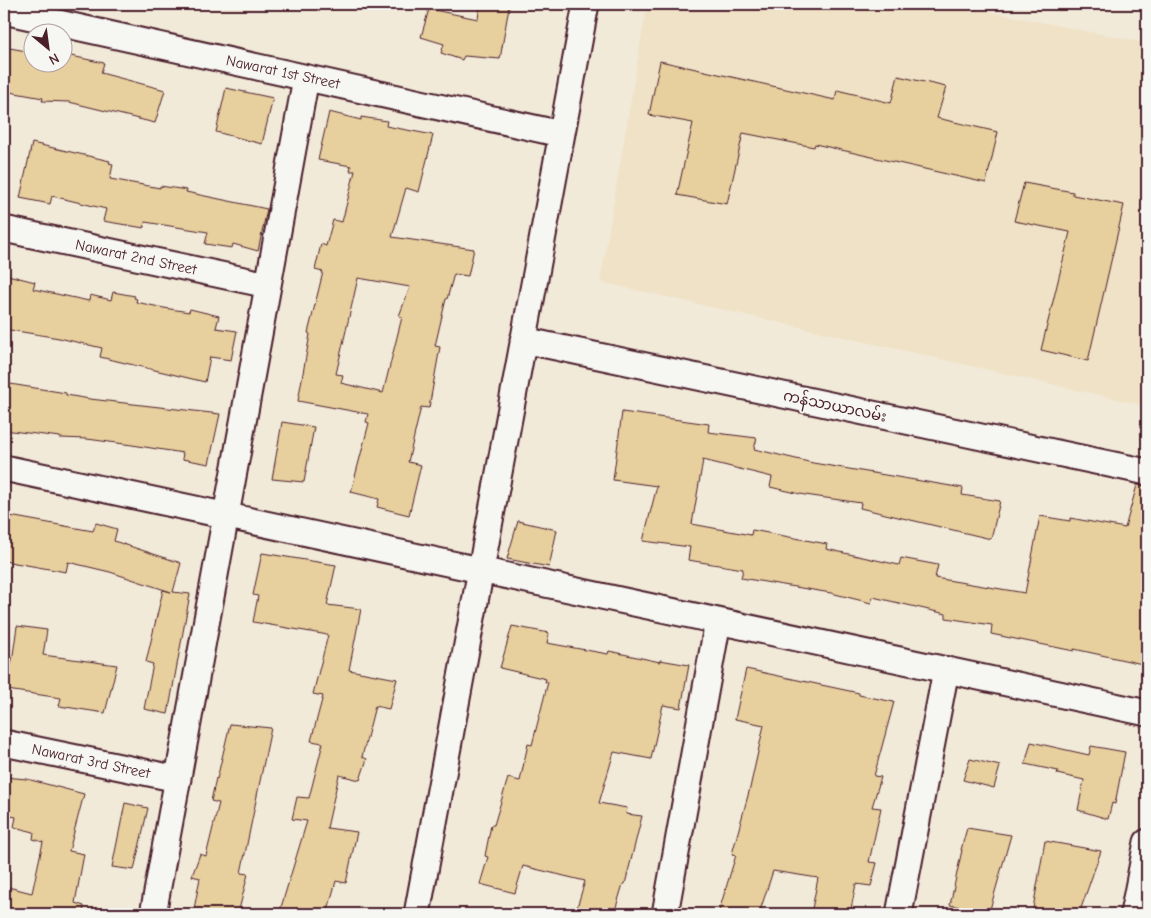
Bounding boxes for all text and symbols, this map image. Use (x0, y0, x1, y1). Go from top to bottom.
north arrow (22, 22, 72, 72)
text: N (46, 49, 62, 69)
street label: Nawarat 1st Street (224, 51, 342, 93)
street label: Nawarat 2nd Street (74, 235, 199, 279)
street label: ကန်သာယာလမ်း (781, 385, 888, 429)
street label: Nawarat 3rd Street (30, 740, 152, 782)

